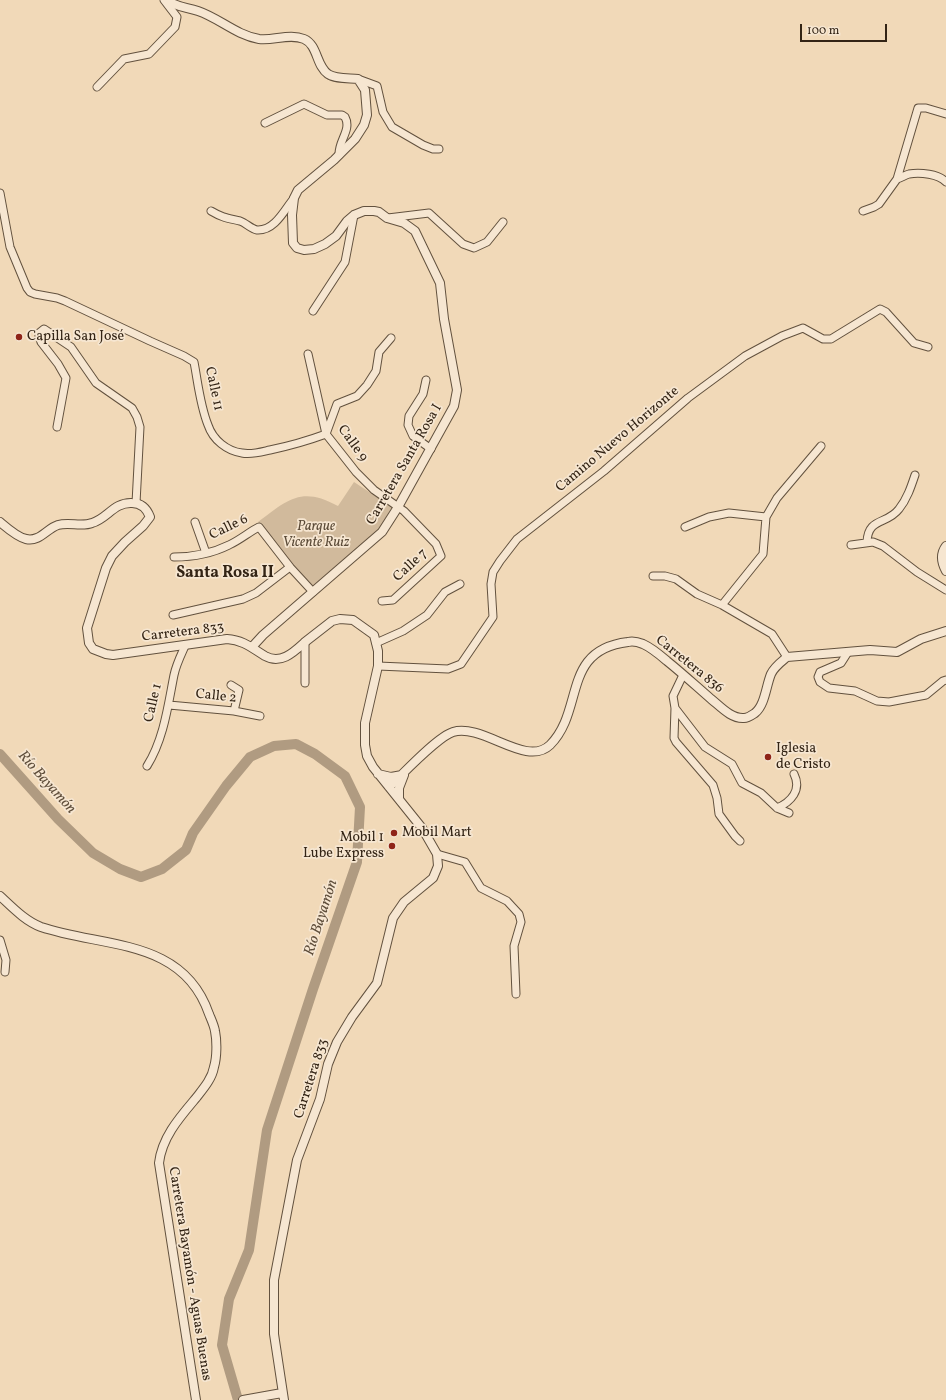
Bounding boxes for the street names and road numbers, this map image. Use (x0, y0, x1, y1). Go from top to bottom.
street label: Calle 11 (200, 365, 226, 413)
street label: Camino Nuevo Horizonte (553, 383, 683, 497)
street label: Carretera Santa Rosa I (364, 402, 446, 528)
street label: Calle 9 (333, 422, 371, 466)
street label: Calle 6 (207, 511, 251, 545)
street label: Calle 7 (390, 546, 432, 586)
street label: Carretera 833 (141, 620, 225, 646)
street label: Carretera 836 (651, 632, 727, 698)
street label: Calle 1 (141, 682, 167, 724)
street label: Calle 2 (195, 686, 237, 708)
street label: Carretera 833 (291, 1037, 333, 1121)
street label: Carretera Bayamón - Aguas Buenas (164, 1166, 214, 1382)

